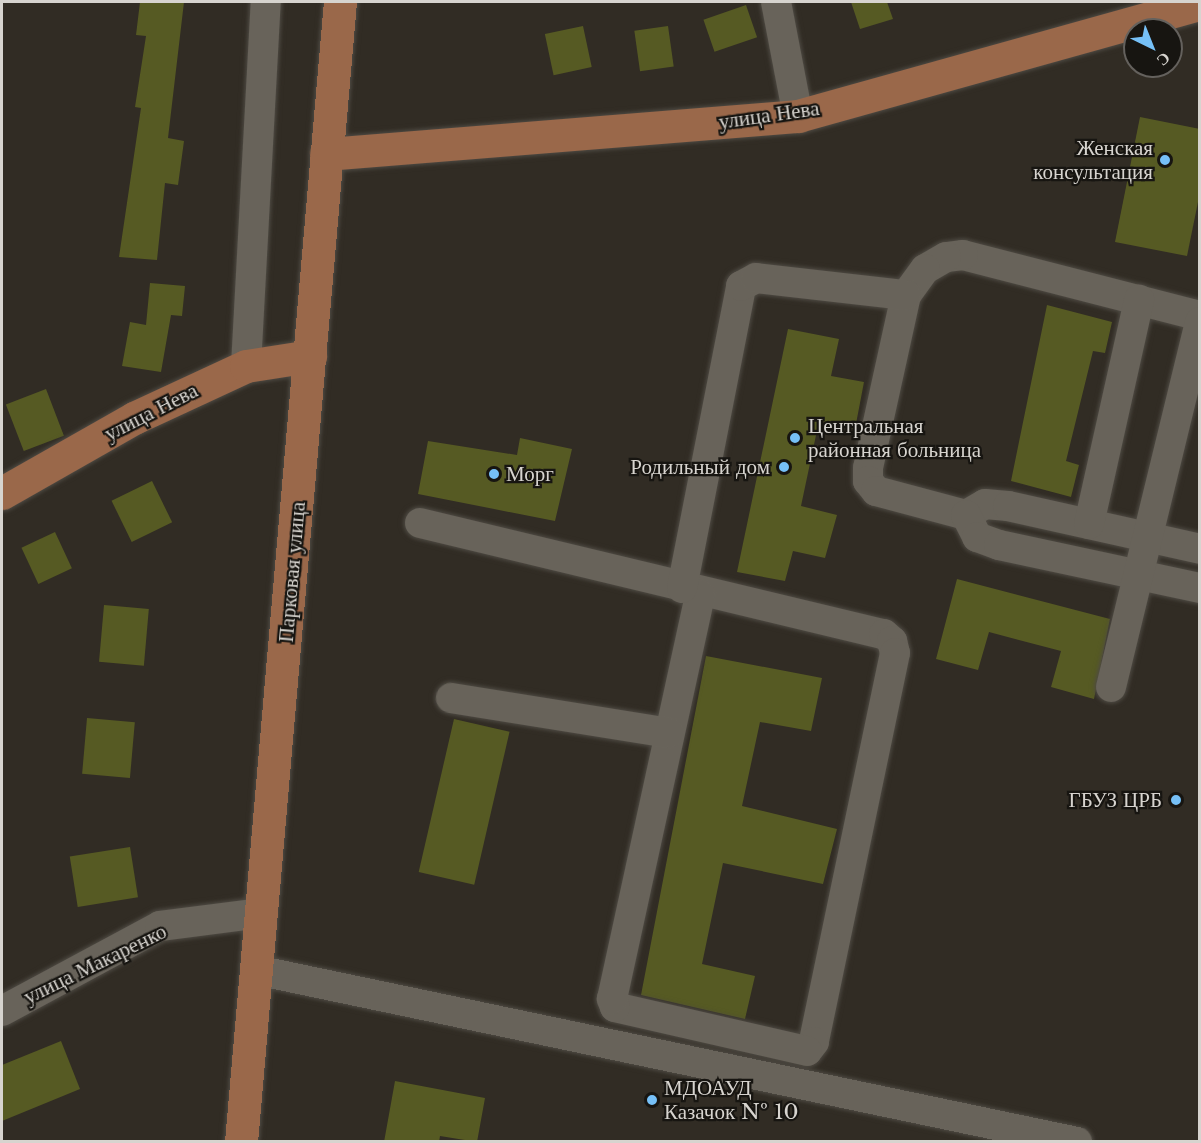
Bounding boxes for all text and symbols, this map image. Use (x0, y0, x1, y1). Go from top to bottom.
north arrow (1123, 18, 1183, 78)
text: С (1153, 48, 1175, 71)
street label: улица Нева (717, 95, 821, 135)
place label: Женская консультация (1033, 135, 1153, 185)
marker: Женская консультация (1158, 153, 1172, 167)
street label: улица Нева (100, 378, 202, 446)
place label: Центральная районная больница (808, 413, 981, 463)
marker: Центральная районная больница (786, 429, 804, 447)
place label: Родильный дом (630, 454, 770, 480)
marker: Родильный дом (775, 458, 793, 476)
place label: Морг (506, 461, 554, 487)
marker: Морг (487, 467, 501, 481)
street label: Парковая улица (273, 501, 311, 643)
place label: ГБУЗ ЦРБ (1068, 787, 1162, 813)
marker: ГБУЗ ЦРБ (1167, 791, 1185, 809)
street label: улица Макаренко (19, 919, 171, 1009)
place label: МДОАУД Казачок № 10 (664, 1075, 798, 1125)
marker: МДОАУД Казачок № 10 (645, 1093, 659, 1107)

